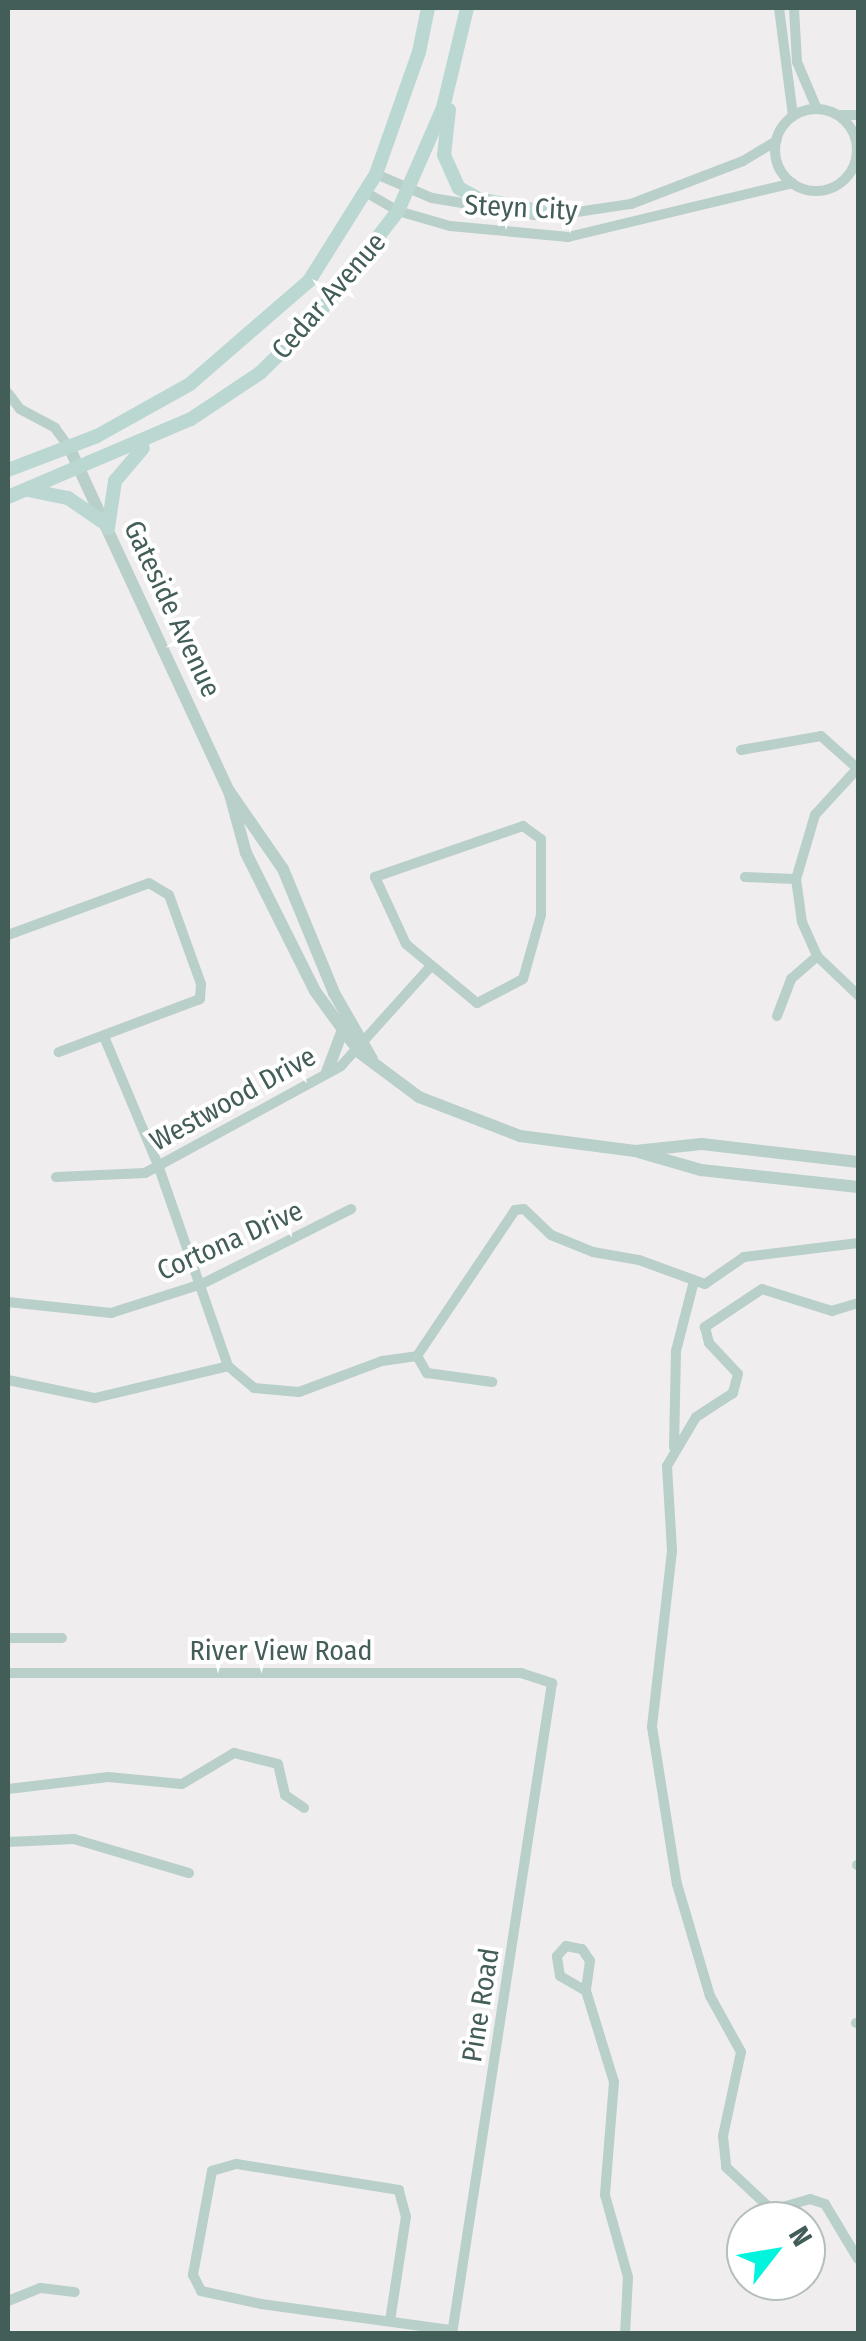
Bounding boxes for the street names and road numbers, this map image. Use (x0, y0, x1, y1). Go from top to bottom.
street label: Steyn City (464, 188, 578, 228)
street label: Cedar Avenue (265, 226, 393, 366)
street label: Gateside Avenue (116, 515, 228, 703)
street label: Westwood Drive (144, 1040, 322, 1158)
street label: Cortona Drive (152, 1194, 308, 1288)
street label: River View Road (190, 1634, 372, 1668)
street label: Pine Road (455, 1946, 507, 2064)

